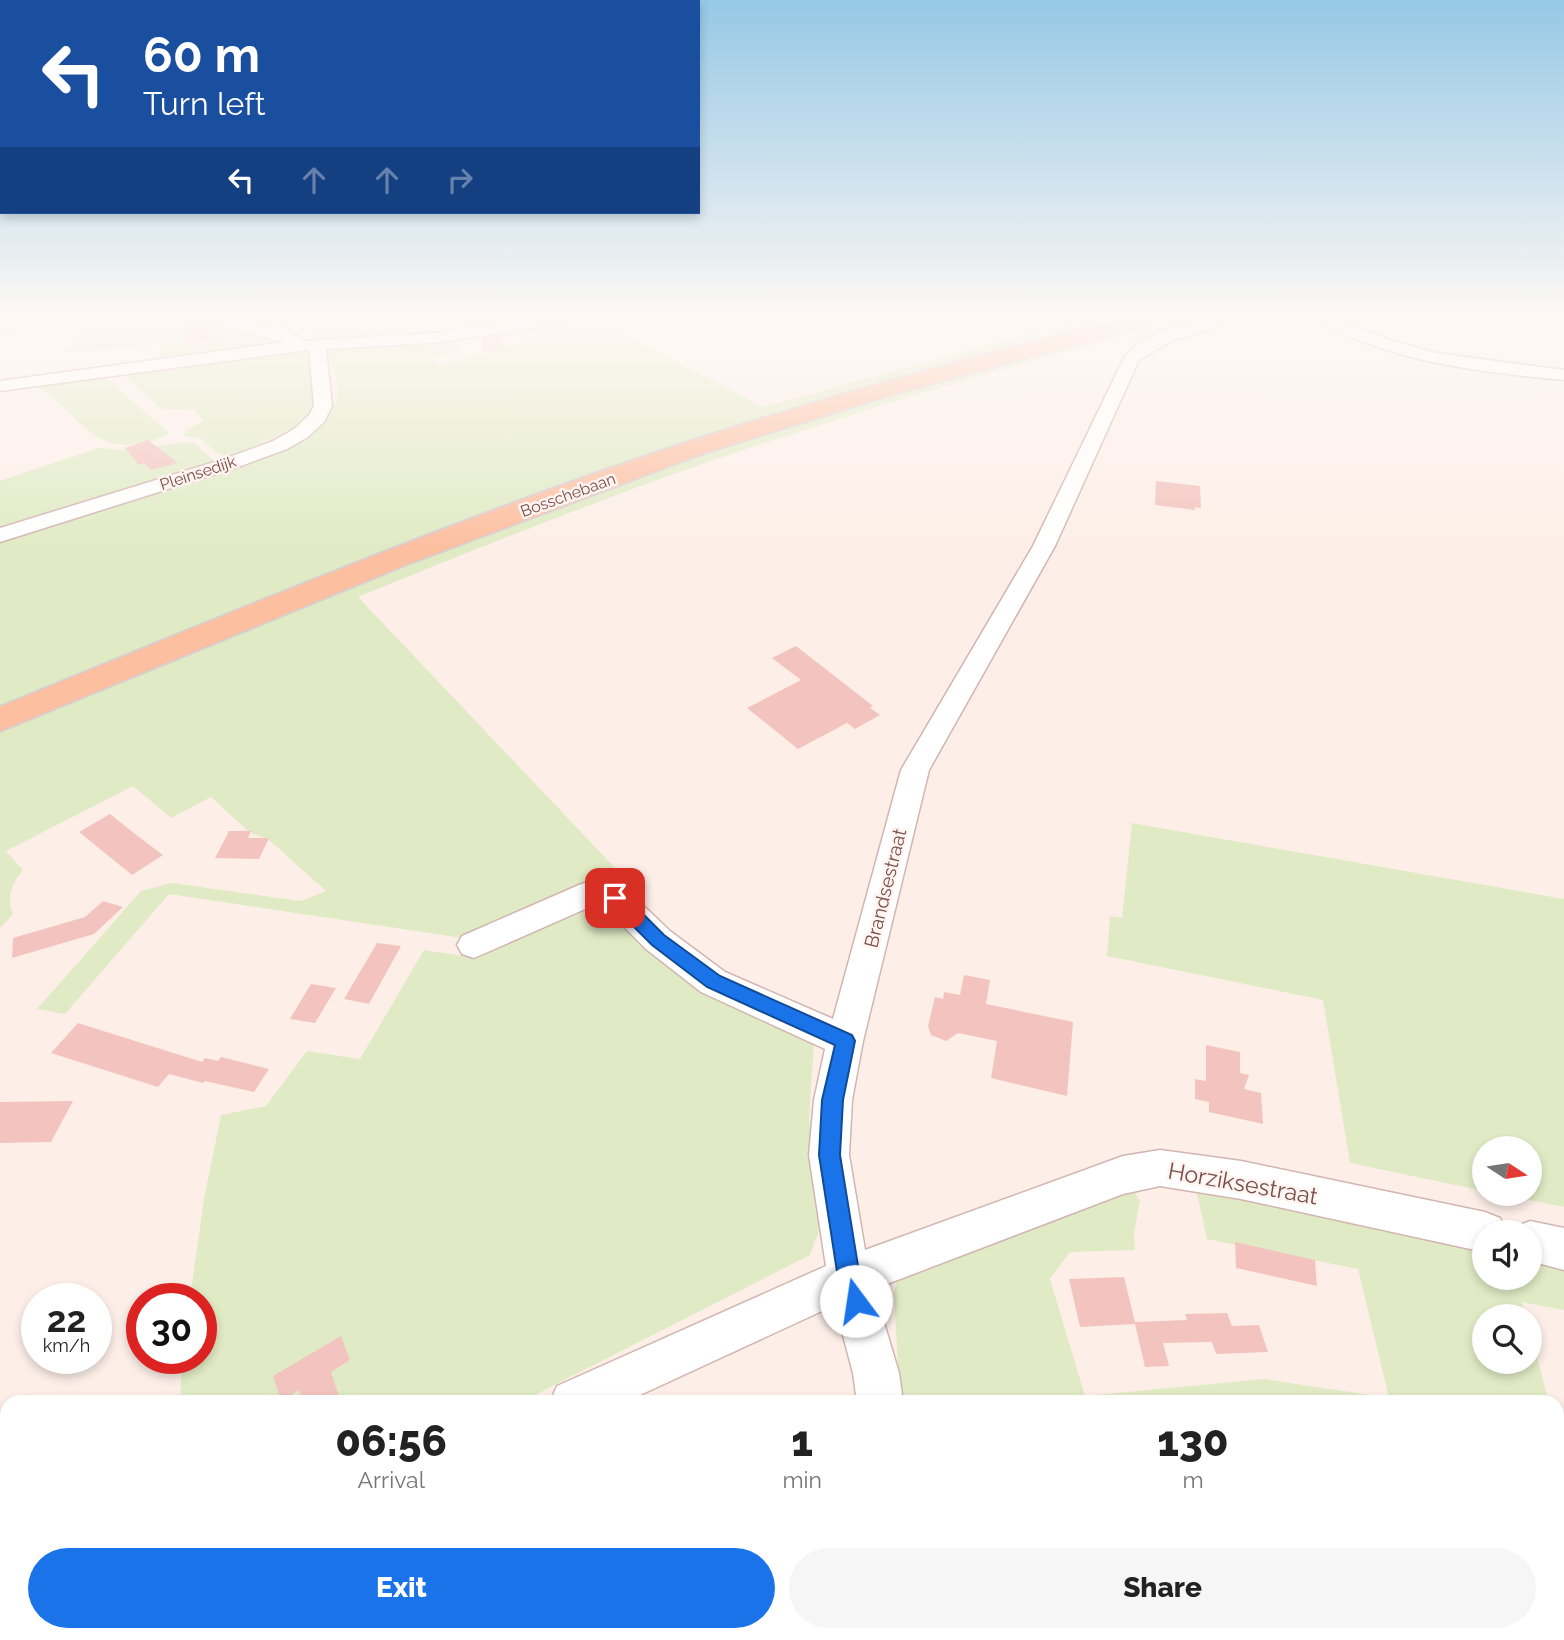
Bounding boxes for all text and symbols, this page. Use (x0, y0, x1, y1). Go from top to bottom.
text: 60 m (143, 26, 260, 83)
icon: left (28, 28, 119, 119)
text: Turn left (143, 85, 265, 122)
icon: left (222, 161, 260, 199)
icon: ahead (295, 161, 333, 199)
icon: ahead (368, 161, 406, 199)
icon: right (441, 161, 479, 199)
street label: Pleinsedijk (157, 452, 239, 494)
street label: Bosschebaan (518, 469, 618, 521)
street label: Brandsestraat (860, 826, 911, 950)
pin (585, 868, 645, 928)
icon: arrive (596, 879, 634, 917)
north arrow (1472, 1136, 1542, 1206)
map controls (1472, 1136, 1542, 1374)
street label: Horziksestraat (1166, 1157, 1320, 1209)
button: sound (1472, 1220, 1542, 1290)
position arrow (819, 1264, 893, 1338)
speed limit sign: 30 (126, 1283, 217, 1374)
text: 22 (47, 1299, 86, 1340)
button: search (1472, 1304, 1542, 1374)
text: km/h (43, 1335, 90, 1356)
text: 06:56 (335, 1417, 447, 1466)
text: 1 (791, 1417, 813, 1466)
text: 130 (1157, 1417, 1229, 1466)
text: Arrival (357, 1466, 425, 1493)
text: min (782, 1466, 822, 1493)
text: m (1182, 1466, 1204, 1493)
button: Exit (28, 1548, 775, 1628)
button: Share (789, 1548, 1536, 1628)

